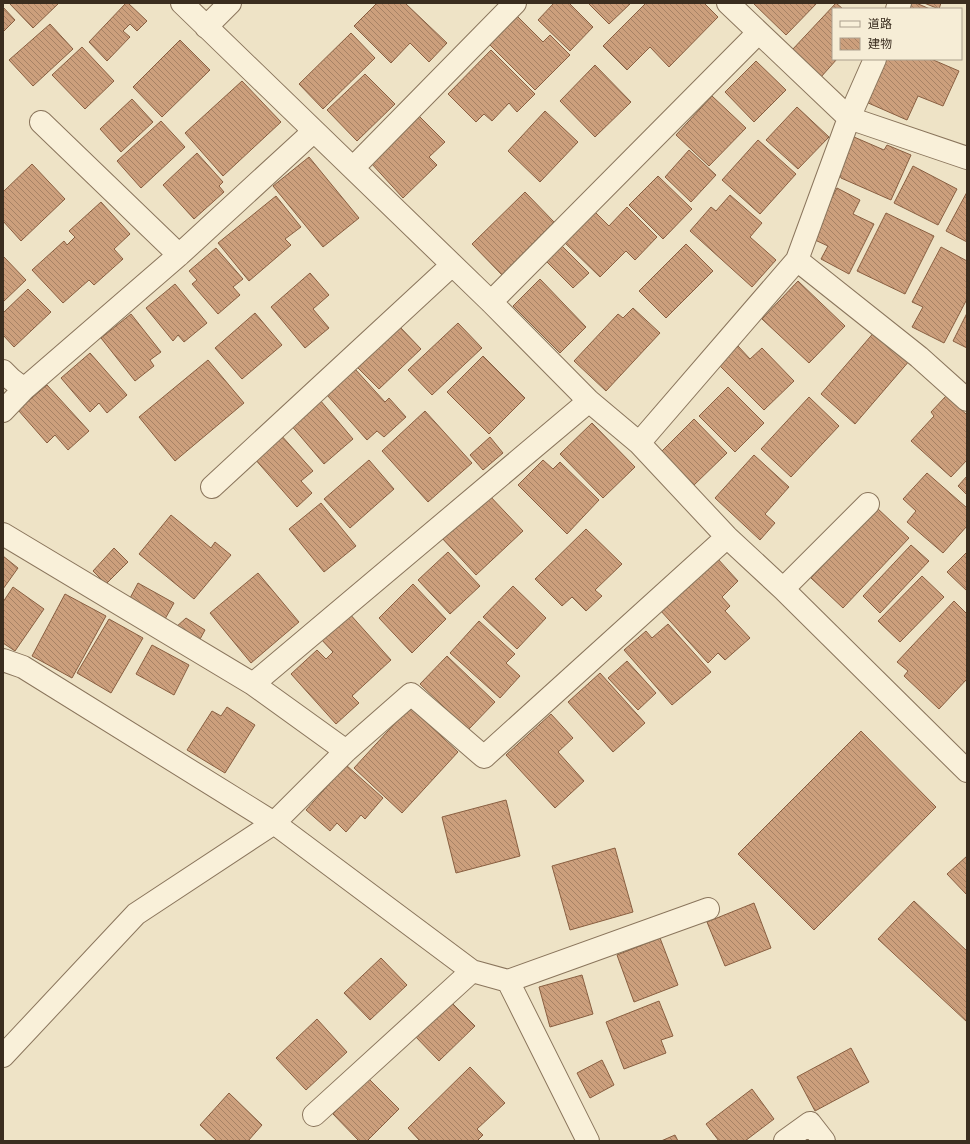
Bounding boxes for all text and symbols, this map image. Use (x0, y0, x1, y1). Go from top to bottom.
legend (832, 8, 962, 60)
text: 道路 (868, 15, 892, 34)
text: 建物 (868, 35, 892, 54)

